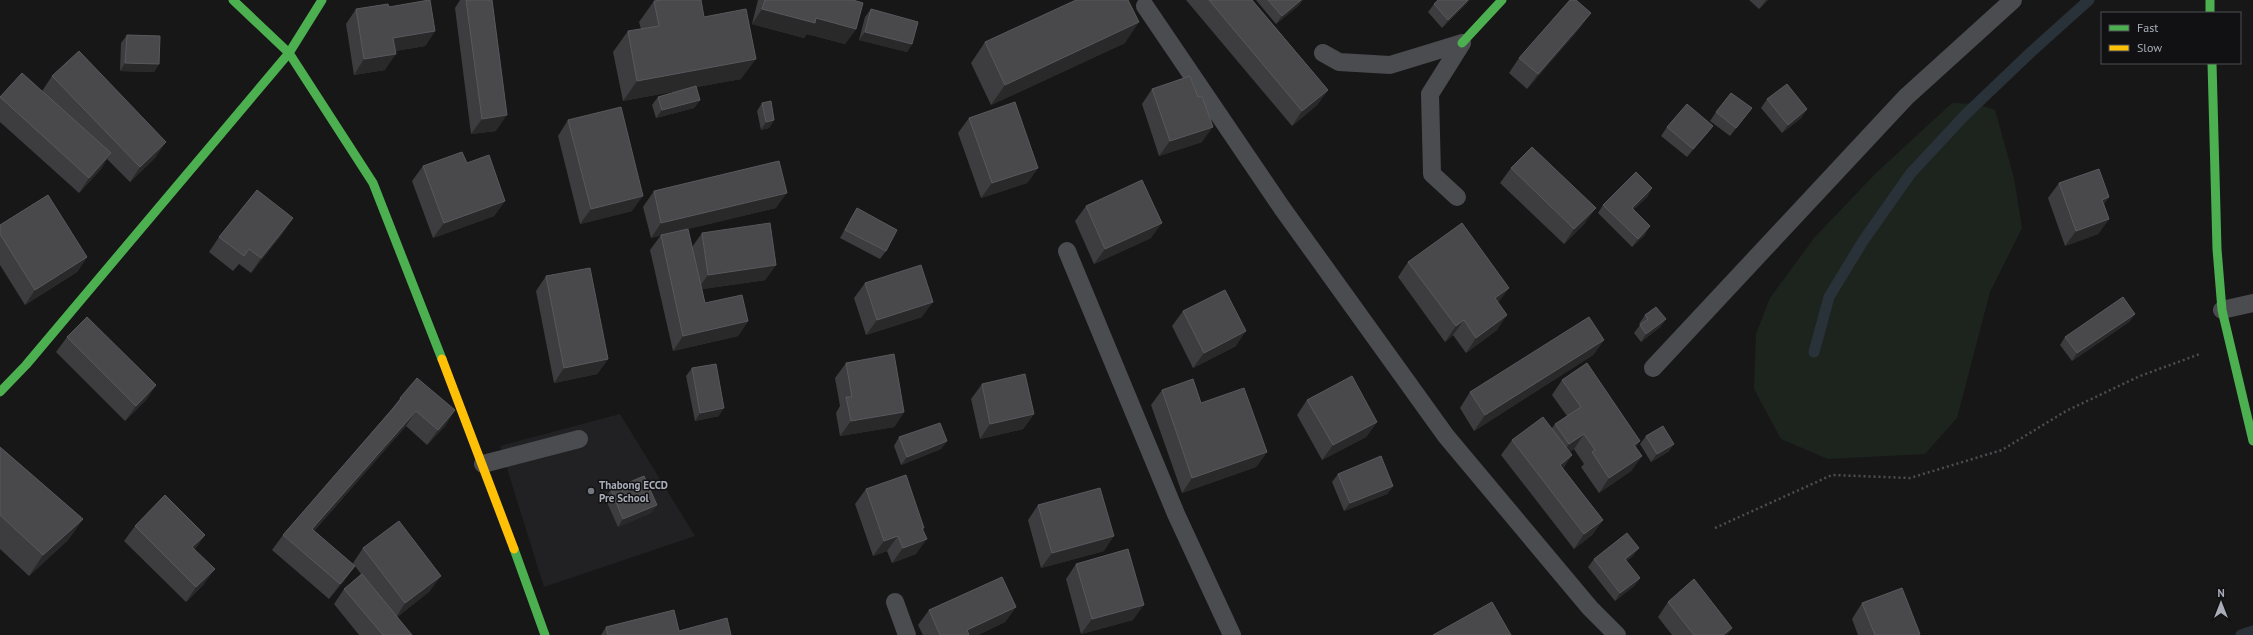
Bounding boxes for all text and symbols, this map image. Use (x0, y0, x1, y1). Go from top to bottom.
legend (2101, 12, 2241, 64)
text: Fast (2137, 20, 2158, 35)
text: Slow (2137, 40, 2162, 55)
place label: Thabong ECCD Pre School (599, 478, 668, 505)
marker: Thabong ECCD Pre School (586, 486, 596, 496)
north arrow (2201, 583, 2241, 623)
text: N (2217, 586, 2225, 600)

